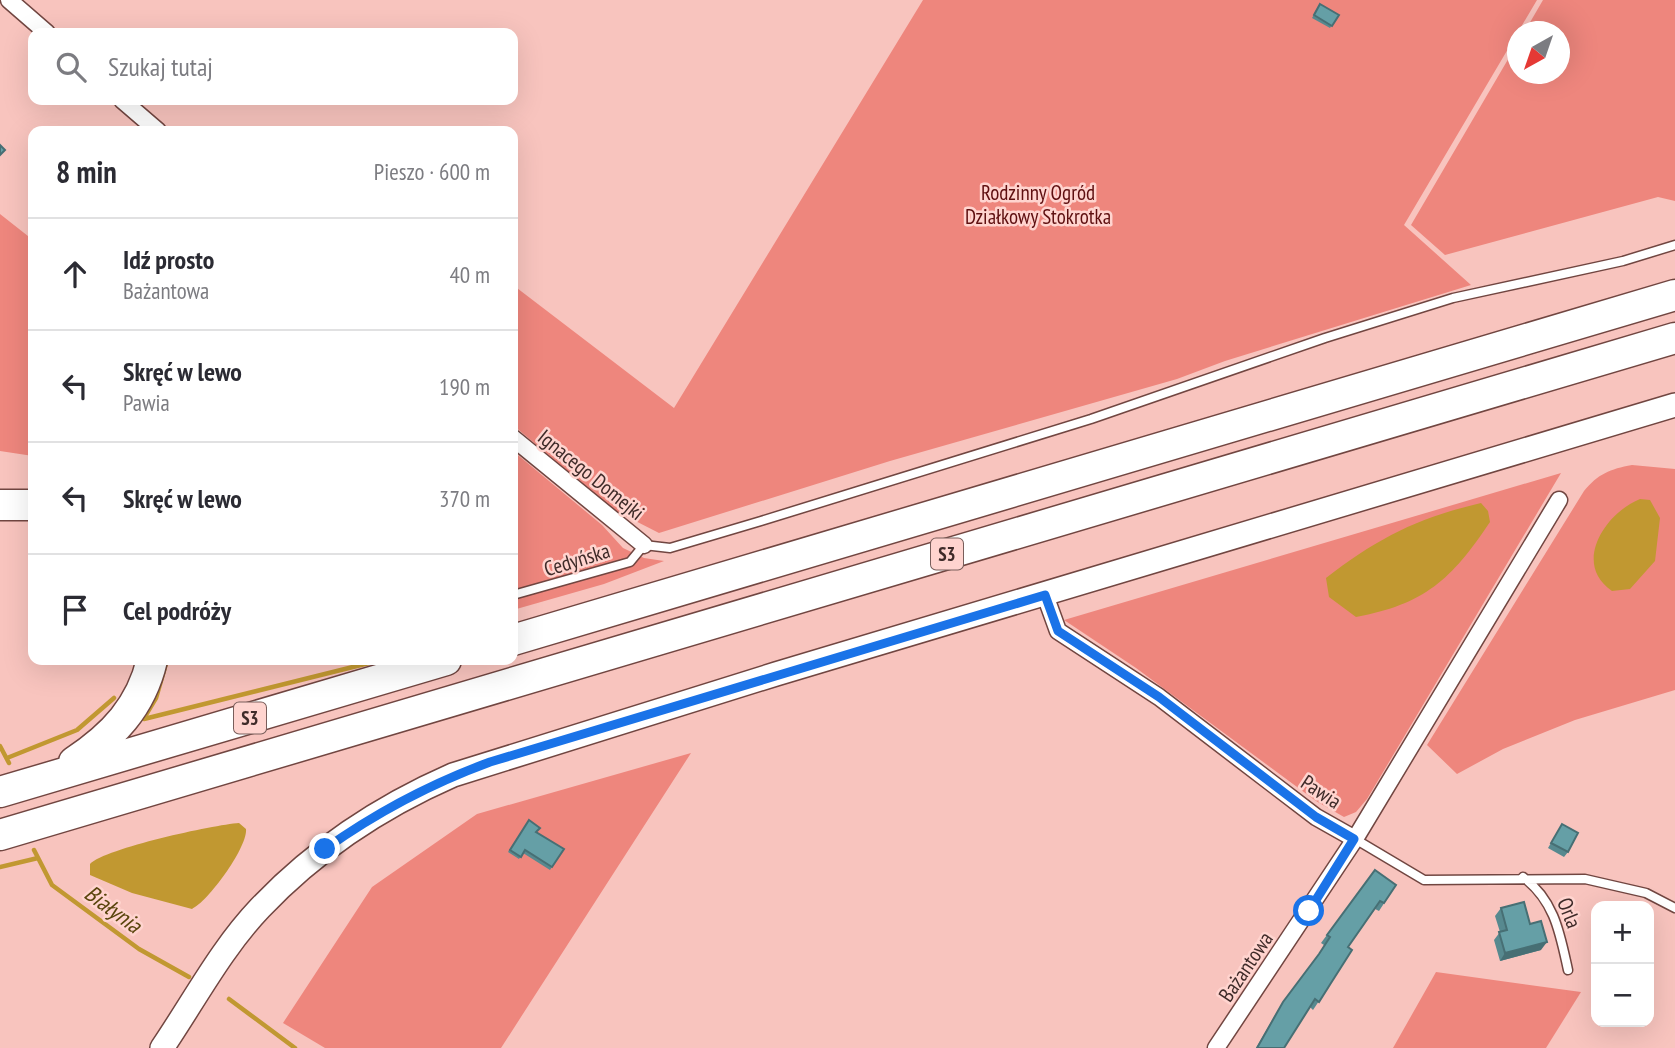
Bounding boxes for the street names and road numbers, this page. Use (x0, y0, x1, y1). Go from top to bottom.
street label: Ignacego Domejki (533, 423, 650, 526)
street label: Cedyńska (541, 537, 613, 582)
road number: S3 (931, 538, 963, 569)
road number: S3 (234, 702, 266, 734)
street label: Pawia (1296, 769, 1347, 815)
street label: Orla (1551, 894, 1588, 932)
street label: Bażantowa (1212, 927, 1279, 1007)

